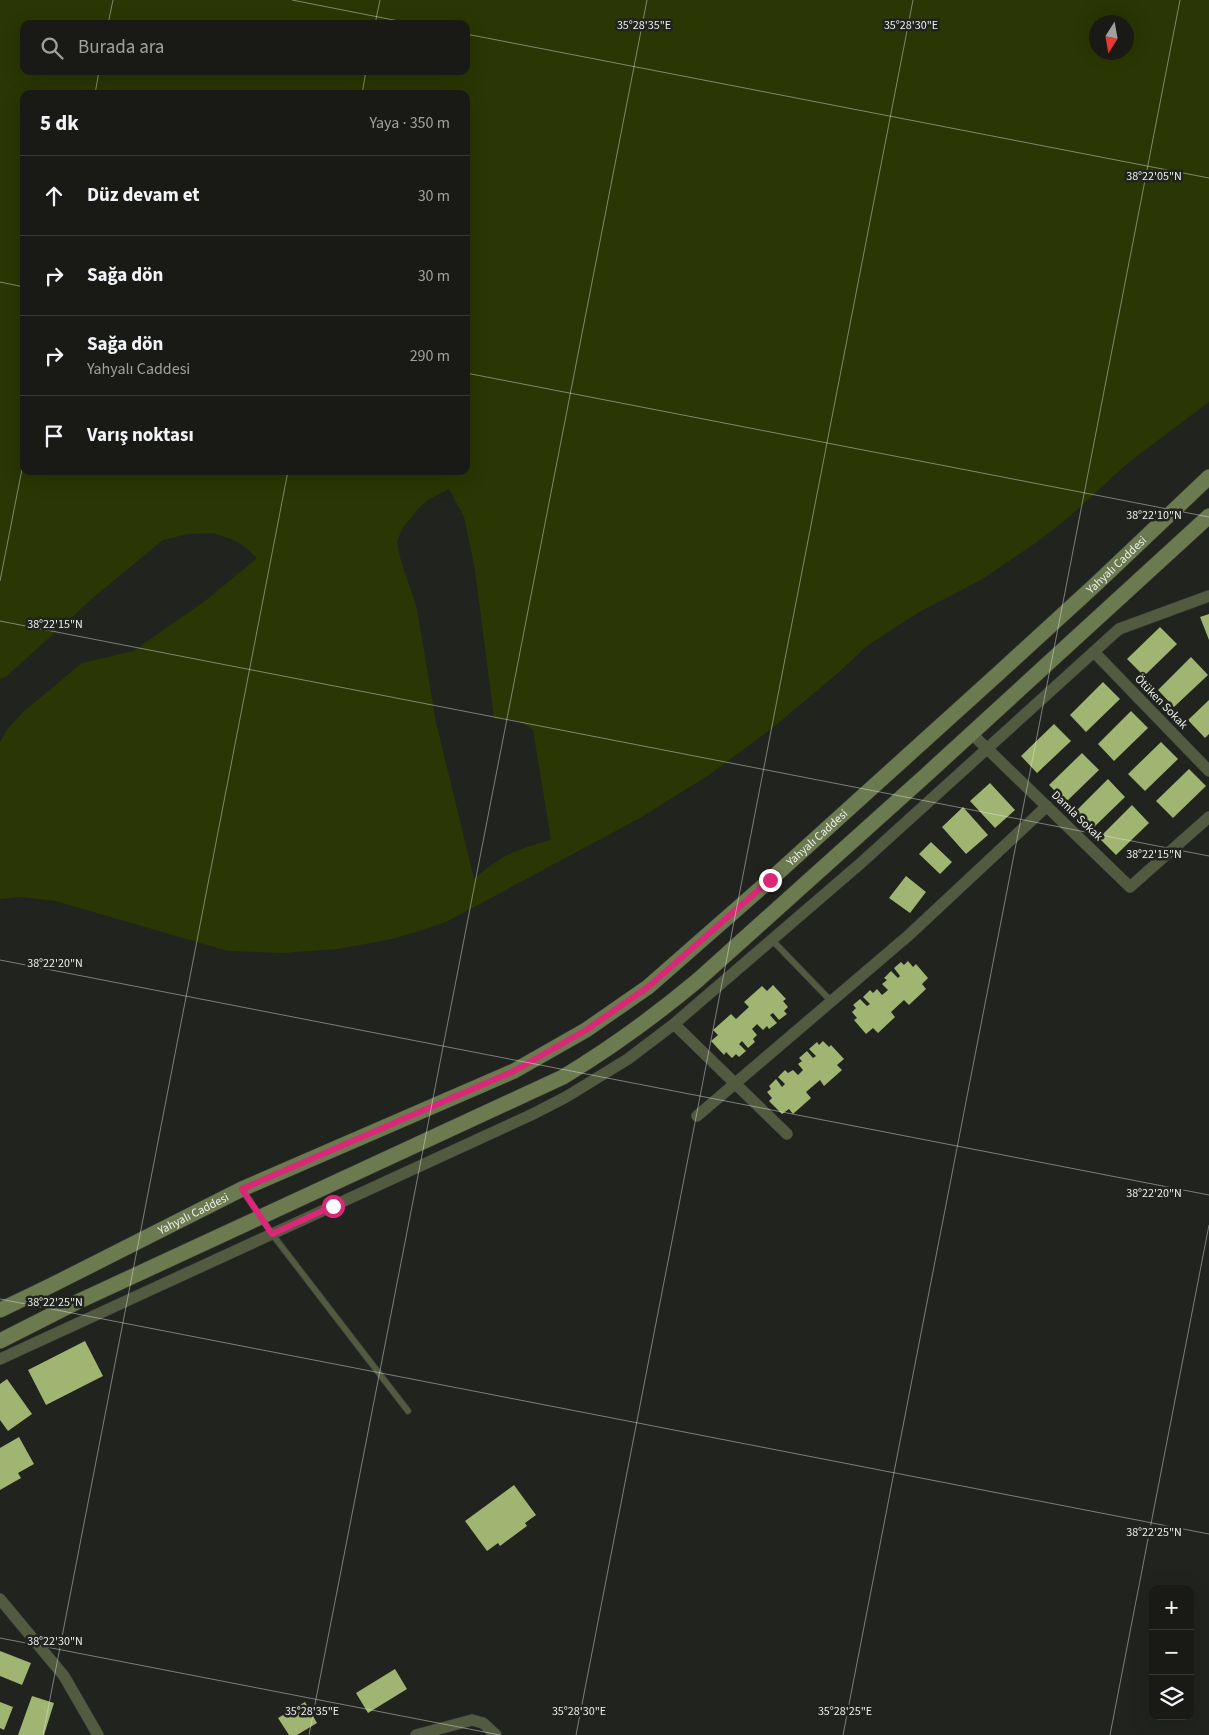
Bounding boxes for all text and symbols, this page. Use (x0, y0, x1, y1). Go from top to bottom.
north arrow (1089, 15, 1134, 60)
text: 35°28'35"E (617, 17, 671, 34)
text: 35°28'30"E (884, 17, 938, 34)
search box (20, 20, 470, 75)
icon: search (38, 34, 66, 62)
text: Burada ara (78, 34, 164, 61)
text: 5 dk (40, 108, 79, 138)
text: Yaya · 350 m (369, 112, 450, 134)
text: 38°22'05"N (1126, 168, 1182, 185)
icon: ahead (40, 182, 68, 210)
text: Düz devam et (87, 182, 200, 209)
text: 30 m (418, 185, 450, 207)
icon: right (40, 262, 68, 290)
text: Sağa dön (87, 262, 163, 289)
text: 30 m (418, 265, 450, 287)
text: Sağa dön (87, 331, 163, 358)
icon: right (40, 342, 68, 370)
text: 290 m (410, 345, 450, 367)
text: Yahyalı Caddesi (87, 358, 190, 380)
icon: arrive (40, 422, 68, 450)
text: Varış noktası (87, 422, 194, 449)
text: 38°22'10"N (1126, 507, 1182, 524)
street label: Yahyalı Caddesi (1082, 532, 1150, 598)
text: 38°22'15"N (27, 616, 83, 633)
street label: Ötüken Sokak (1131, 671, 1191, 733)
street label: Damla Sokak (1047, 787, 1107, 845)
street label: Yahyalı Caddesi (782, 805, 851, 870)
text: 38°22'15"N (1126, 846, 1182, 863)
route end (759, 869, 782, 892)
text: 38°22'20"N (27, 955, 83, 972)
text: 38°22'20"N (1126, 1185, 1182, 1202)
street label: Yahyalı Caddesi (154, 1189, 232, 1239)
route start (322, 1195, 345, 1218)
text: 38°22'25"N (27, 1294, 83, 1311)
text: 38°22'25"N (1126, 1524, 1182, 1541)
map controls (1149, 1585, 1194, 1720)
button: + (1149, 1585, 1194, 1630)
button: − (1149, 1630, 1194, 1675)
text: 38°22'30"N (27, 1633, 83, 1650)
button: layers (1149, 1675, 1194, 1720)
text: 35°28'35"E (285, 1703, 339, 1720)
text: 35°28'30"E (552, 1703, 606, 1720)
text: 35°28'25"E (818, 1703, 872, 1720)

